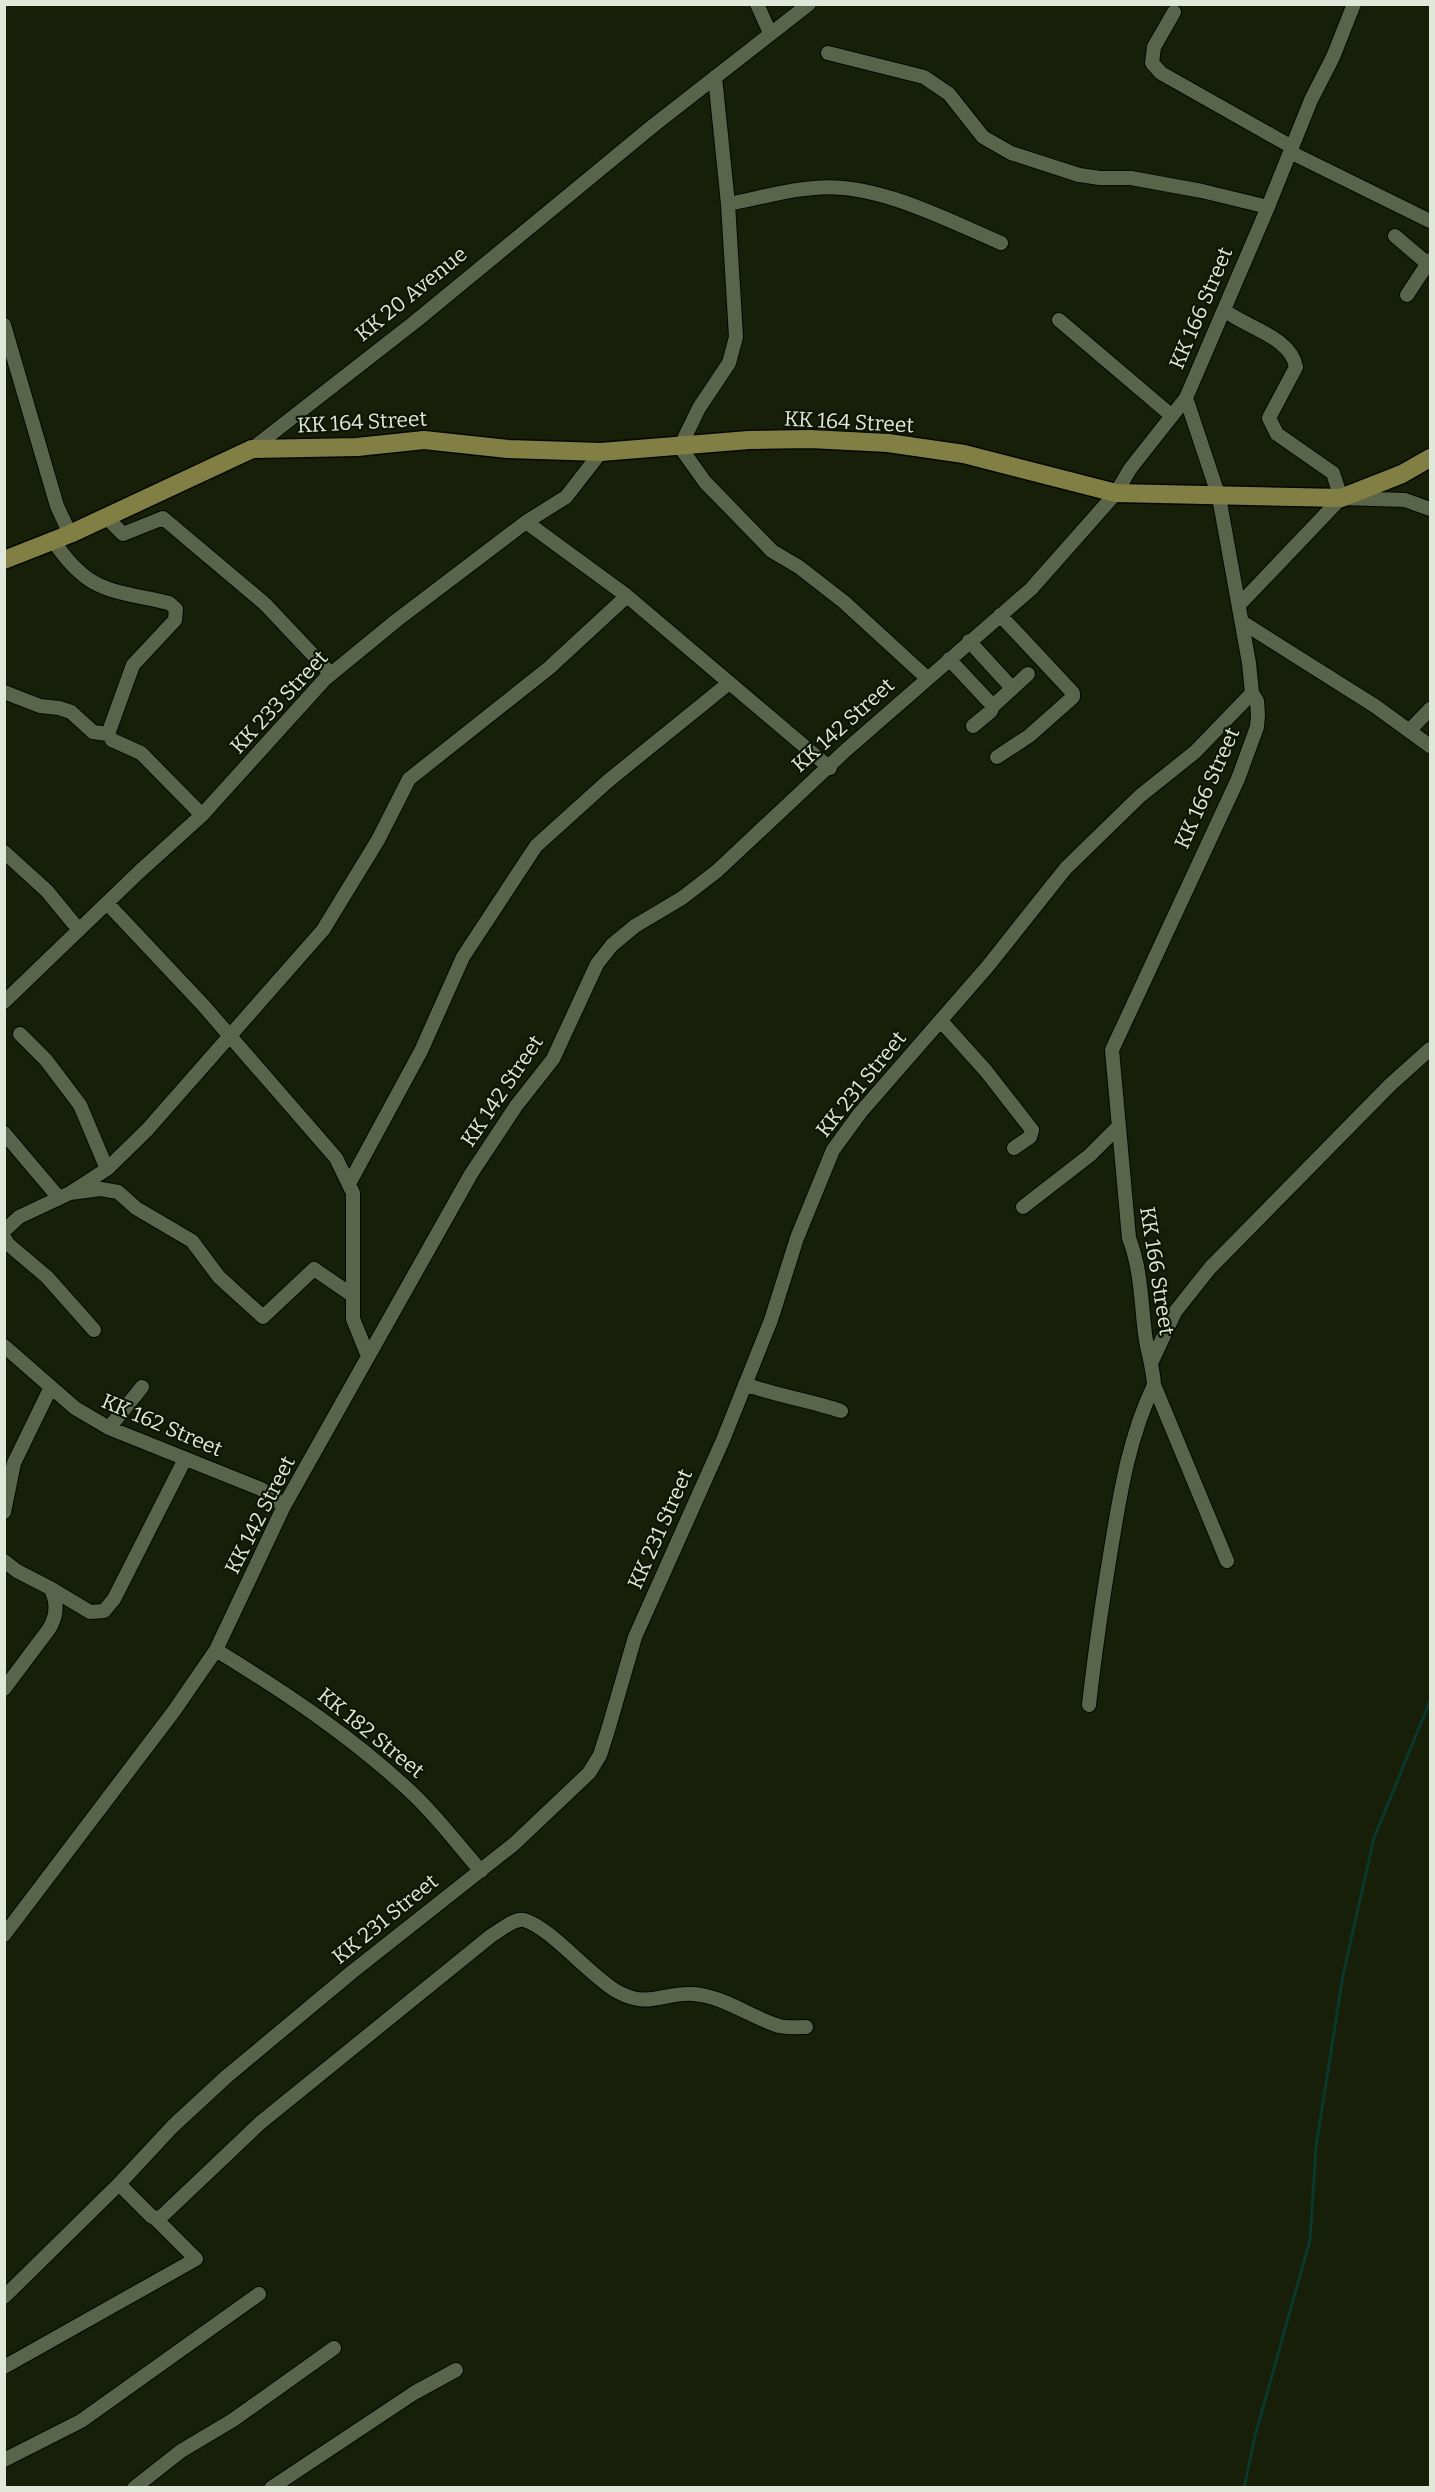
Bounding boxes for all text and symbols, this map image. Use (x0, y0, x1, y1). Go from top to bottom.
street label: KK 20 Avenue (350, 241, 472, 347)
street label: KK 166 Street (1164, 243, 1239, 373)
street label: KK 164 Street (296, 406, 428, 438)
street label: KK 164 Street (783, 406, 915, 438)
street label: KK 233 Street (225, 645, 334, 759)
street label: KK 142 Street (786, 672, 900, 778)
street label: KK 166 Street (1169, 723, 1245, 853)
street label: KK 231 Street (810, 1026, 912, 1142)
street label: KK 142 Street (455, 1030, 549, 1152)
street label: KK 166 Street (1134, 1205, 1180, 1338)
street label: KK 162 Street (98, 1388, 227, 1462)
street label: KK 142 Street (219, 1451, 301, 1578)
street label: KK 231 Street (622, 1465, 698, 1593)
street label: KK 182 Street (313, 1682, 430, 1784)
street label: KK 231 Street (327, 1868, 443, 1970)

